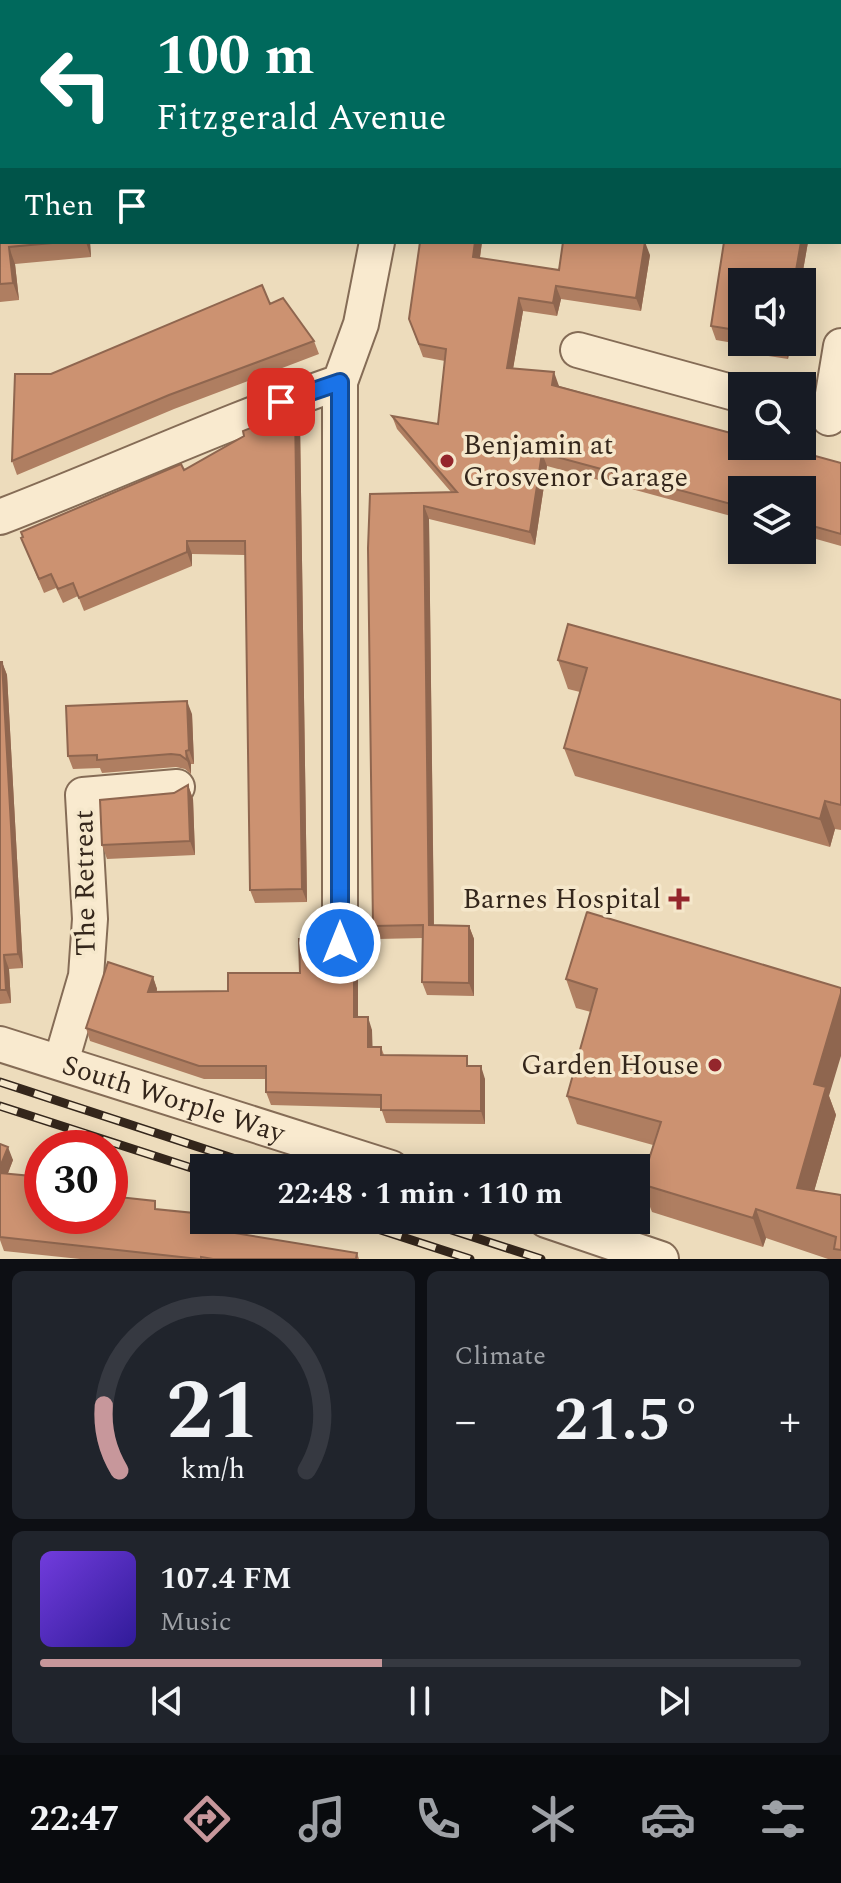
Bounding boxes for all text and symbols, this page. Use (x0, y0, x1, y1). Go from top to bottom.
text: 100 m (156, 14, 315, 99)
icon: left (24, 32, 128, 136)
text: Fitzgerald Avenue (156, 91, 446, 146)
text: Then (24, 183, 94, 229)
icon: arrive (110, 184, 154, 228)
map controls (728, 268, 816, 564)
button: sound (728, 268, 816, 356)
pin (247, 368, 315, 436)
button: search (728, 372, 816, 460)
icon: arrive (259, 380, 303, 424)
place label: Benjamin at Grosvenor Garage (463, 424, 688, 499)
marker: Benjamin at Grosvenor Garage (438, 452, 456, 470)
button: layers (728, 476, 816, 564)
street label: The Retreat (62, 809, 108, 957)
place label: Barnes Hospital (463, 878, 661, 921)
marker: Barnes Hospital (668, 888, 690, 910)
position arrow (298, 901, 382, 985)
street label: South Worple Way (57, 1044, 292, 1155)
place label: Garden House (521, 1044, 699, 1087)
marker: Garden House (706, 1056, 724, 1074)
speed limit sign: 30 (24, 1130, 128, 1234)
text: 22:48 · 1 min · 110 m (277, 1171, 563, 1217)
text: Climate (455, 1336, 546, 1376)
text: 21 (167, 1349, 260, 1476)
text: 21.5° (554, 1375, 701, 1467)
text: − (455, 1388, 477, 1455)
text: + (779, 1388, 801, 1455)
text: km/h (181, 1448, 245, 1491)
text: 107.4 FM (160, 1556, 292, 1602)
text: Music (160, 1602, 231, 1642)
icon: previous (145, 1679, 189, 1723)
icon: pause (398, 1679, 442, 1723)
icon: next (652, 1679, 696, 1723)
icon: directions (179, 1791, 235, 1847)
icon: music (294, 1791, 350, 1847)
icon: phone (410, 1791, 466, 1847)
icon: climate (525, 1791, 581, 1847)
icon: car (640, 1791, 696, 1847)
icon: filters (755, 1791, 811, 1847)
text: 22:47 (30, 1792, 120, 1847)

